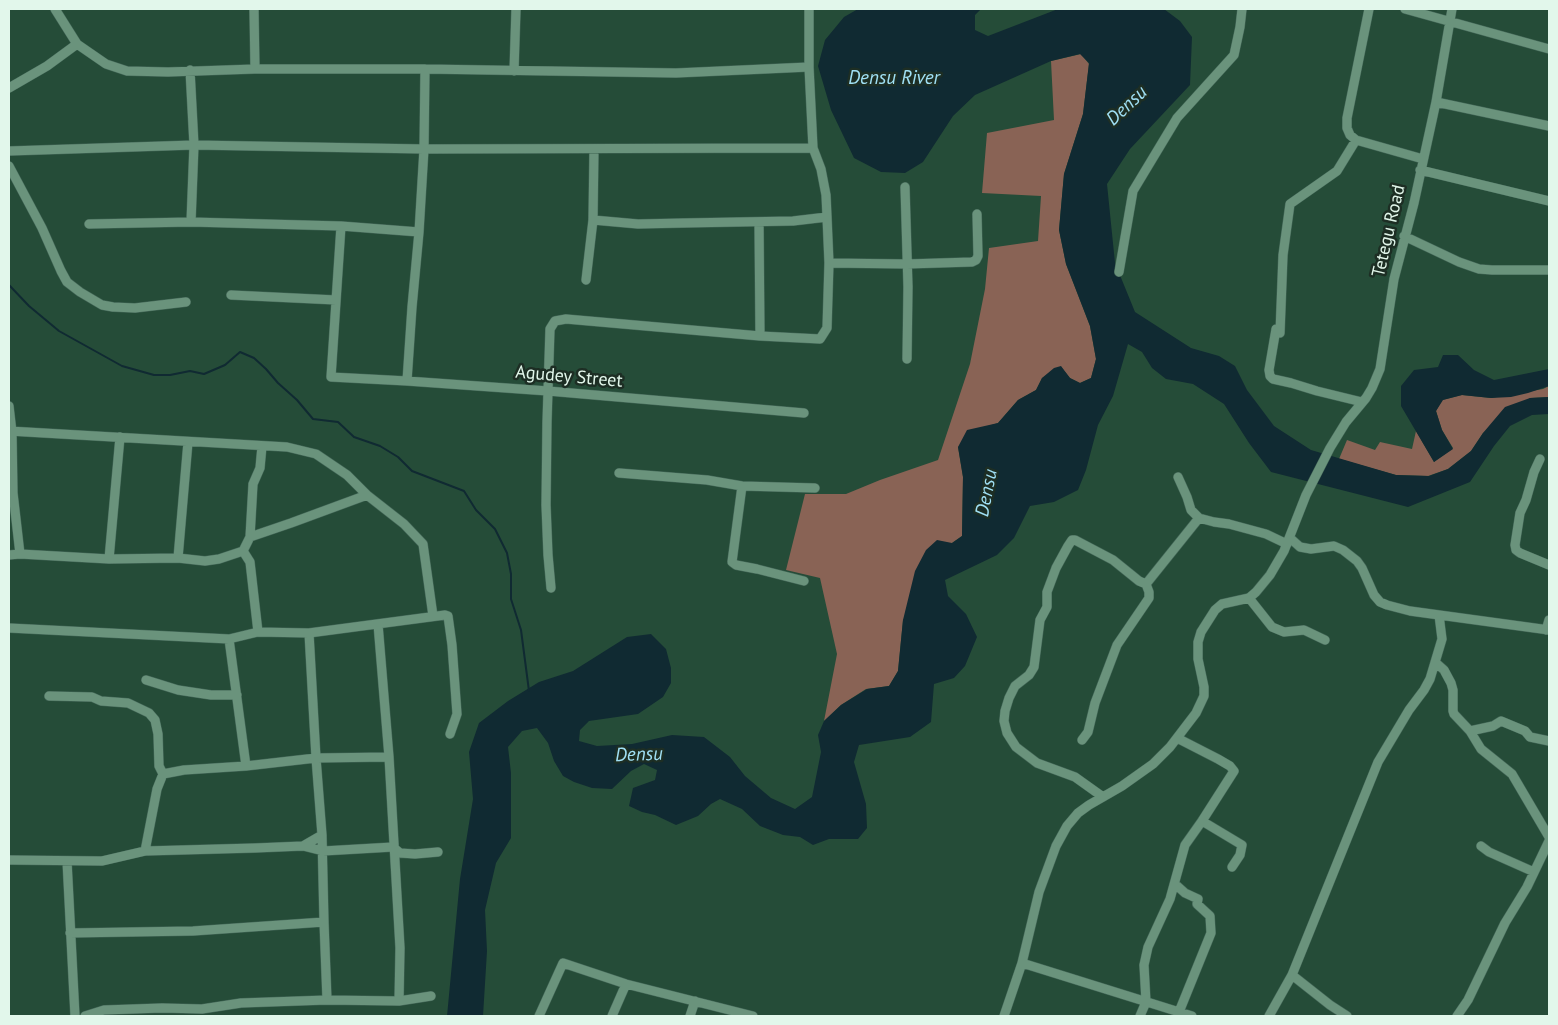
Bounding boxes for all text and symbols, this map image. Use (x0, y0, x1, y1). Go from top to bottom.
water label: Densu River (848, 68, 940, 90)
water label: Densu (1102, 81, 1152, 131)
street label: Tetegu Road (1368, 183, 1410, 279)
street label: Agudey Street (515, 362, 623, 392)
water label: Densu (971, 467, 1003, 519)
water label: Densu (615, 743, 663, 767)

